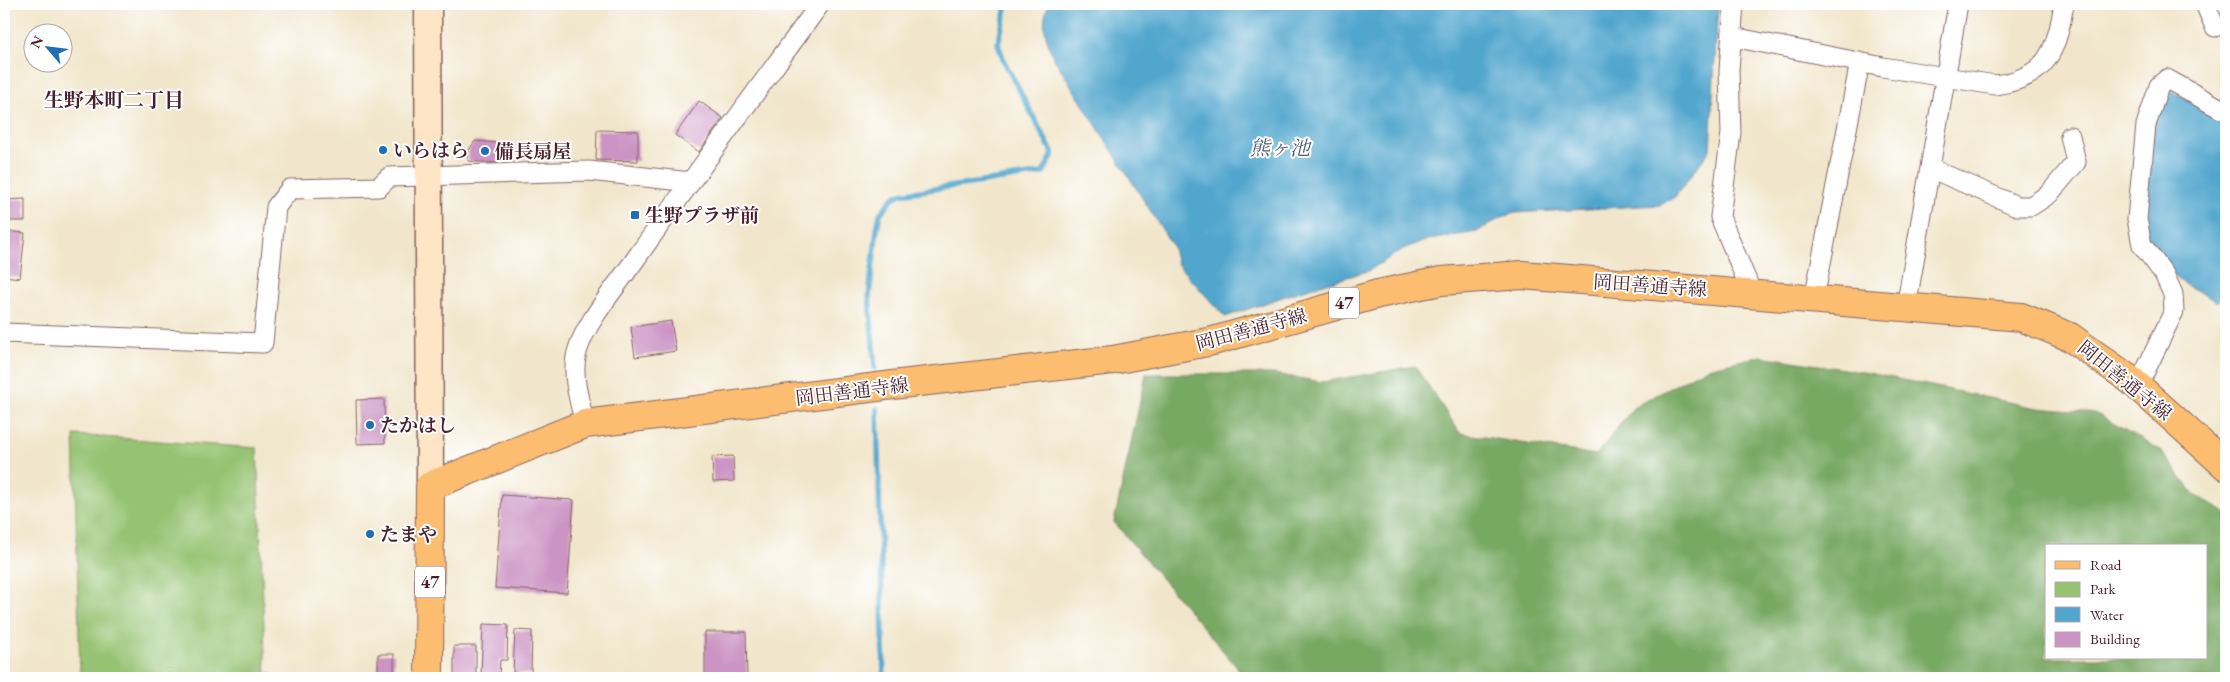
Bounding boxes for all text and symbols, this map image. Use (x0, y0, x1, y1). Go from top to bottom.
north arrow (22, 22, 72, 72)
text: N (26, 32, 47, 51)
district label: 生野本町二丁目 (44, 87, 184, 113)
water label: 熊ヶ池 (1250, 135, 1312, 161)
place label: いらはら (393, 138, 469, 163)
place label: 備長扇屋 (495, 139, 571, 164)
marker: いらはら (377, 144, 389, 156)
marker: 備長扇屋 (479, 145, 491, 157)
place label: 生野プラザ前 (645, 203, 759, 228)
marker: 生野プラザ前 (629, 209, 641, 221)
street label: 岡田善通寺線 (1592, 269, 1708, 302)
road number: 47 (1329, 288, 1359, 318)
street label: 岡田善通寺線 (1193, 303, 1309, 356)
street label: 岡田善通寺線 (2073, 335, 2177, 426)
street label: 岡田善通寺線 (794, 372, 910, 411)
place label: たかはし (380, 413, 456, 438)
marker: たかはし (364, 419, 376, 431)
place label: たまや (380, 522, 437, 547)
marker: たまや (364, 528, 376, 540)
legend (2045, 544, 2208, 660)
text: Road (2090, 555, 2122, 574)
road number: 47 (415, 566, 445, 598)
text: Park (2090, 579, 2117, 598)
text: Water (2090, 605, 2124, 624)
text: Building (2090, 629, 2140, 648)

